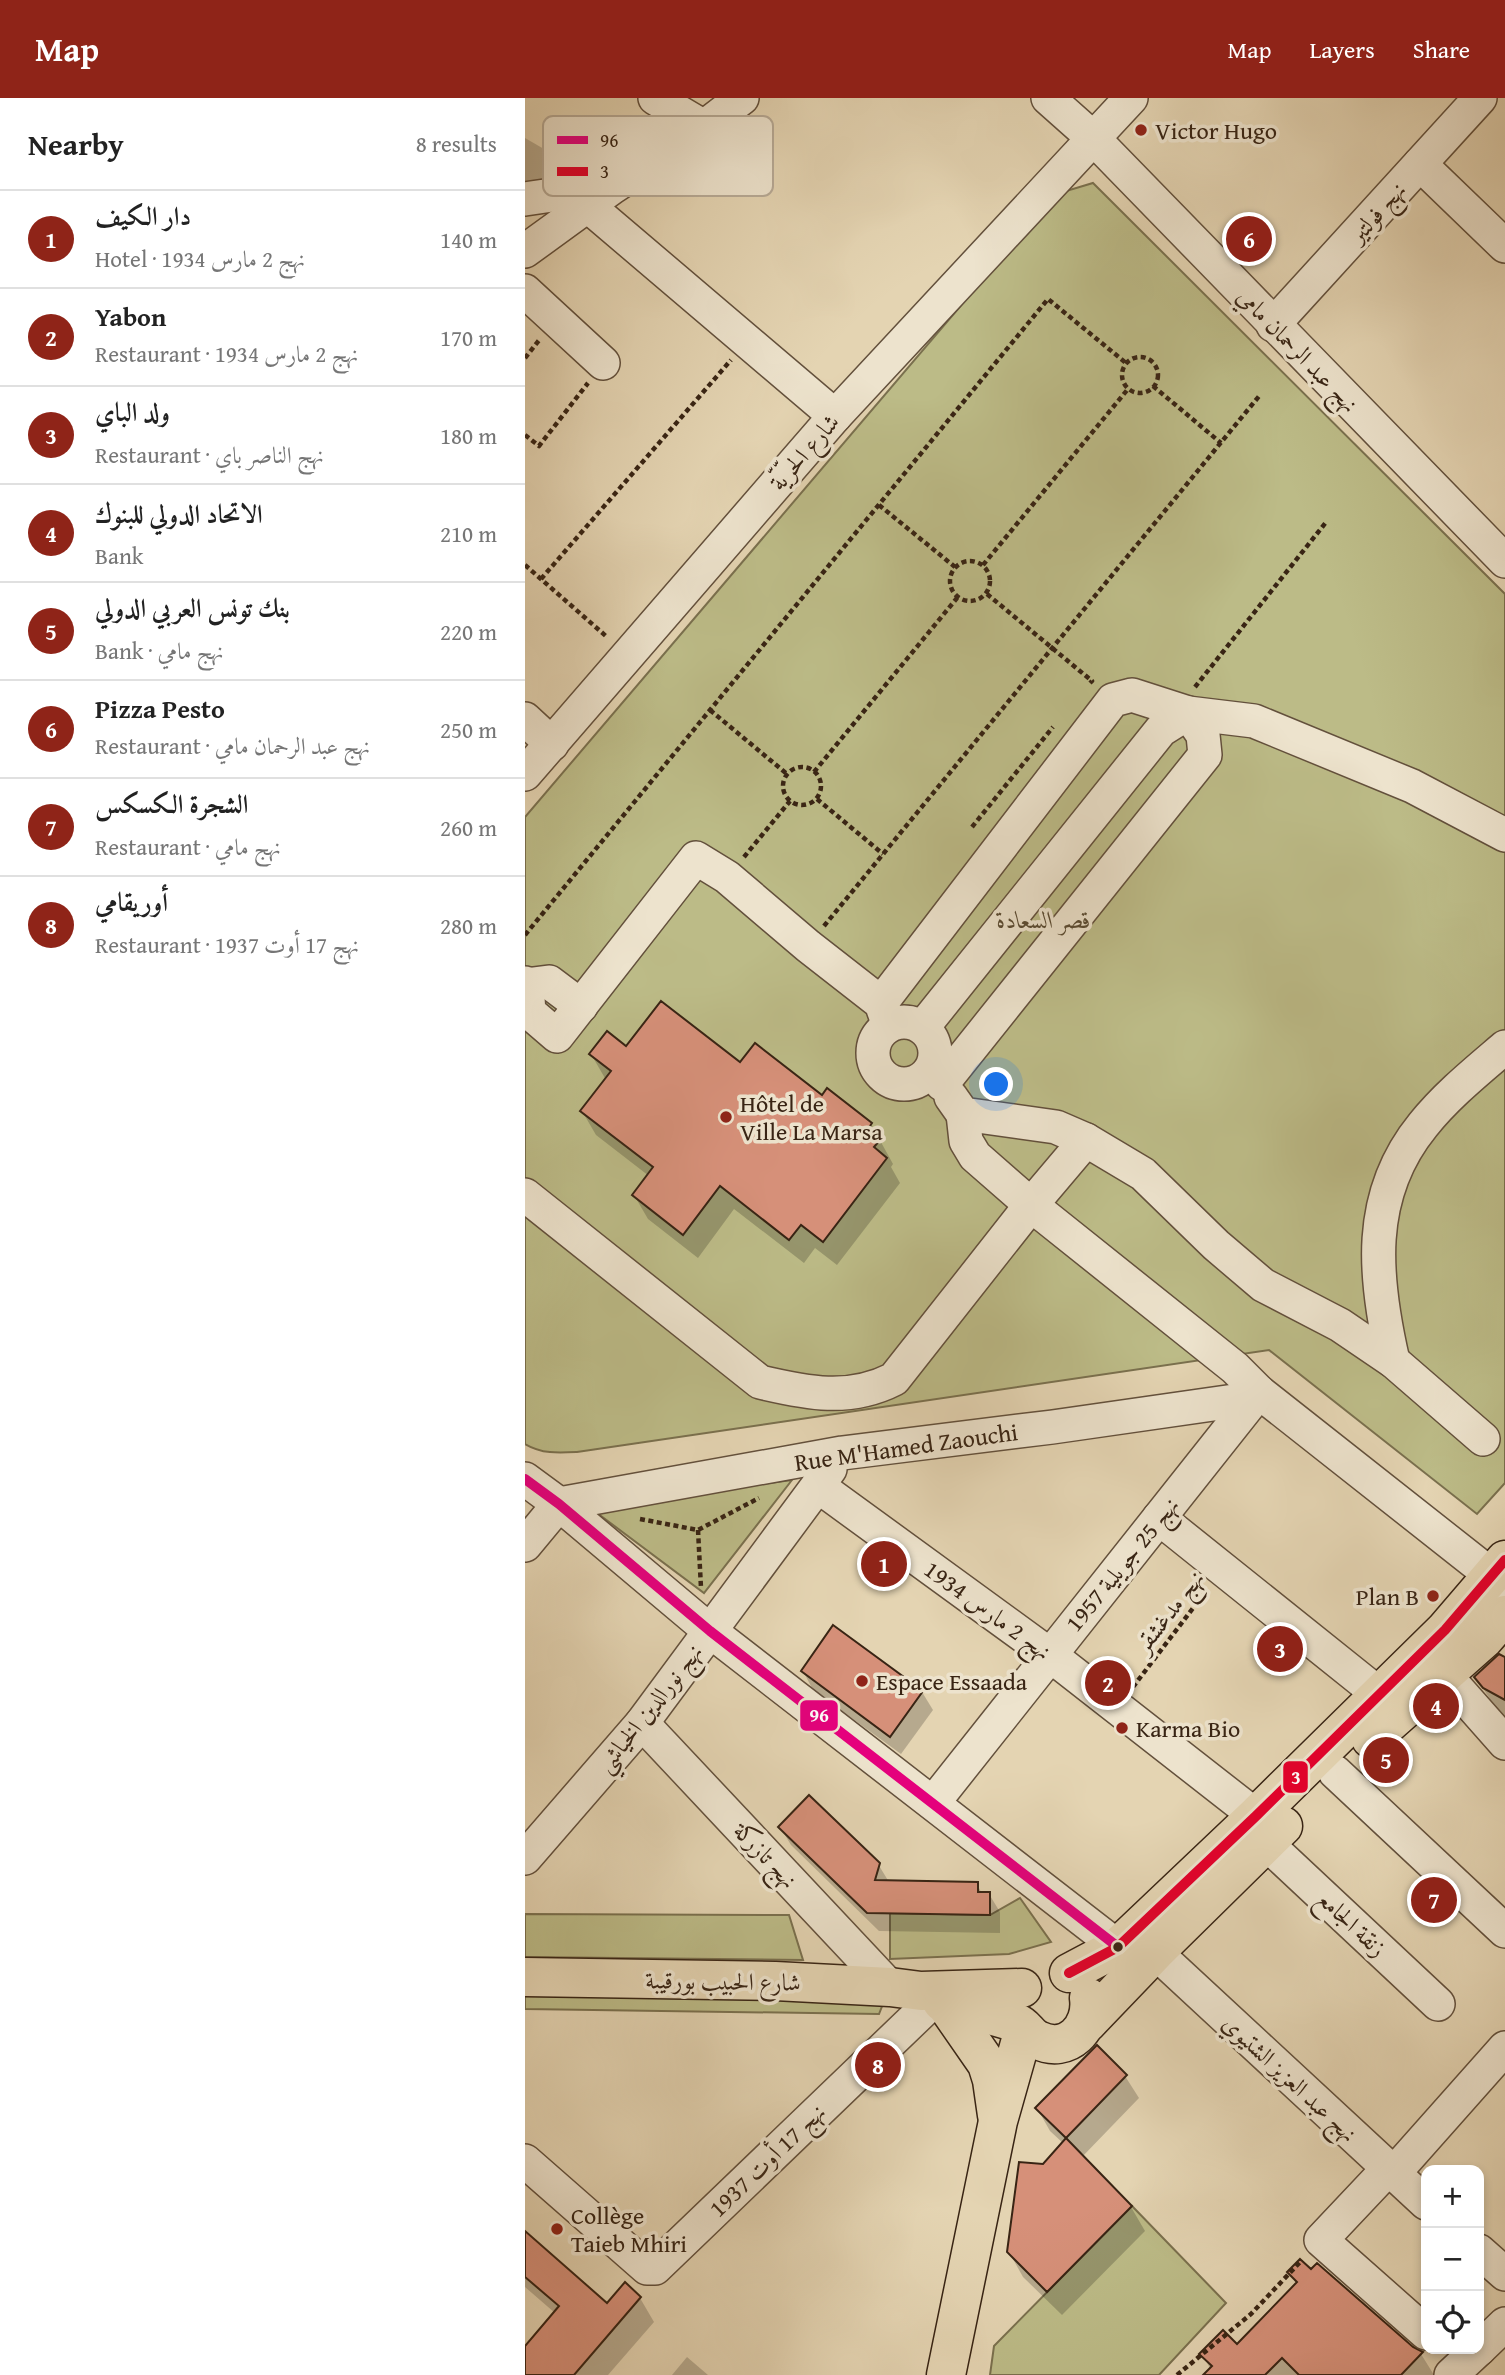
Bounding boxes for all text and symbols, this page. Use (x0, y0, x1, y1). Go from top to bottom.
text: Map (35, 25, 99, 73)
text: Map (1228, 32, 1271, 67)
text: Layers (1309, 32, 1375, 67)
text: Share (1413, 32, 1470, 67)
place label: Victor Hugo (1155, 113, 1277, 148)
legend (543, 116, 773, 196)
text: Nearby (28, 122, 124, 166)
marker: Victor Hugo (1133, 122, 1149, 138)
text: 96 (600, 126, 618, 154)
text: 8 results (416, 127, 497, 160)
text: 3 (600, 157, 609, 185)
street label: نهج فولتير (1338, 174, 1417, 255)
text: دار الكيف (95, 196, 191, 235)
pin: 6 (1226, 213, 1272, 265)
text: 1 (45, 223, 57, 256)
text: 140 m (440, 223, 497, 256)
text: Hotel · نهج 2 مارس 1934 (95, 242, 305, 275)
street label: نهج عبد الرحمان مامي (1226, 279, 1367, 423)
text: Yabon (95, 297, 166, 336)
text: 2 (45, 321, 57, 354)
text: 170 m (440, 321, 497, 354)
text: Restaurant · نهج 2 مارس 1934 (95, 337, 358, 370)
text: ولد الباي (95, 392, 170, 431)
street label: شارع الحرّيّة (761, 406, 850, 500)
text: 3 (45, 419, 57, 452)
text: 180 m (440, 419, 497, 452)
text: Restaurant · نهج الناصر باي (95, 438, 324, 471)
text: الاتحاد الدولي للبنوك (95, 494, 263, 533)
text: 4 (45, 517, 57, 550)
text: 210 m (440, 517, 497, 550)
text: Bank (95, 539, 144, 572)
text: بنك تونس العربي الدولي (95, 588, 290, 627)
text: 5 (45, 615, 57, 648)
text: 220 m (440, 615, 497, 648)
text: Bank · نهج مامي (95, 634, 223, 667)
text: Pizza Pesto (95, 689, 225, 728)
text: 6 (45, 713, 57, 746)
text: 250 m (440, 713, 497, 746)
text: Restaurant · نهج عبد الرحمان مامي (95, 729, 370, 762)
text: الشجرة الكسكس (95, 784, 248, 823)
text: 7 (45, 811, 57, 844)
text: 260 m (440, 811, 497, 844)
text: Restaurant · نهج مامي (95, 830, 281, 863)
text: أوريقامي (95, 882, 168, 921)
park label: قصر السعادة (996, 902, 1091, 937)
text: 8 (45, 909, 57, 942)
text: 280 m (440, 909, 497, 942)
text: Restaurant · نهج 17 أوت 1937 (95, 928, 359, 961)
your location (979, 1067, 1013, 1101)
place label: Hôtel de Ville La Marsa (740, 1086, 883, 1149)
marker: Hôtel de Ville La Marsa (718, 1109, 734, 1125)
street label: Rue M'Hamed Zaouchi (792, 1414, 1020, 1480)
street label: نهج 25 جويلية 1957 (1057, 1489, 1190, 1641)
pin: 1 (861, 1538, 907, 1590)
street label: نهج 2 مارس 1934 (915, 1552, 1059, 1671)
street label: نهج مدغشقر (1124, 1562, 1216, 1665)
place label: Plan B (1356, 1579, 1419, 1614)
marker: Plan B (1425, 1588, 1441, 1604)
pin: 3 (1257, 1623, 1303, 1675)
street label: نهج نورالدين الخياشي (587, 1636, 715, 1783)
pin: 2 (1085, 1657, 1131, 1709)
place label: Espace Essaada (876, 1664, 1028, 1699)
marker: Espace Essaada (854, 1673, 870, 1689)
pin: 4 (1413, 1680, 1459, 1732)
line badge: 96 (799, 1699, 839, 1732)
text: 96 (809, 1701, 829, 1729)
place label: Karma Bio (1136, 1711, 1240, 1746)
marker: Karma Bio (1114, 1720, 1130, 1736)
pin: 5 (1363, 1734, 1409, 1786)
line badge: 3 (1282, 1760, 1309, 1794)
text: 3 (1291, 1763, 1301, 1791)
street label: نهج تازركة (722, 1813, 806, 1899)
pin: 7 (1411, 1874, 1457, 1926)
street label: زنقة الجامع (1306, 1881, 1395, 1968)
unlabelled marker (1111, 1940, 1125, 1954)
street label: شارع الحبيب بورقيبة (645, 1962, 801, 2003)
street label: نهج عبد العزيز الشتيوي (1212, 2006, 1365, 2153)
pin: 8 (855, 2039, 901, 2091)
street label: نهج 17 أوت 1937 (701, 2095, 836, 2228)
map controls (1421, 2165, 1484, 2354)
button: + (1421, 2165, 1484, 2228)
place label: Collège Taieb Mhiri (571, 2198, 687, 2261)
marker: Collège Taieb Mhiri (549, 2221, 565, 2237)
button: − (1421, 2228, 1484, 2291)
button: locate (1421, 2291, 1484, 2354)

